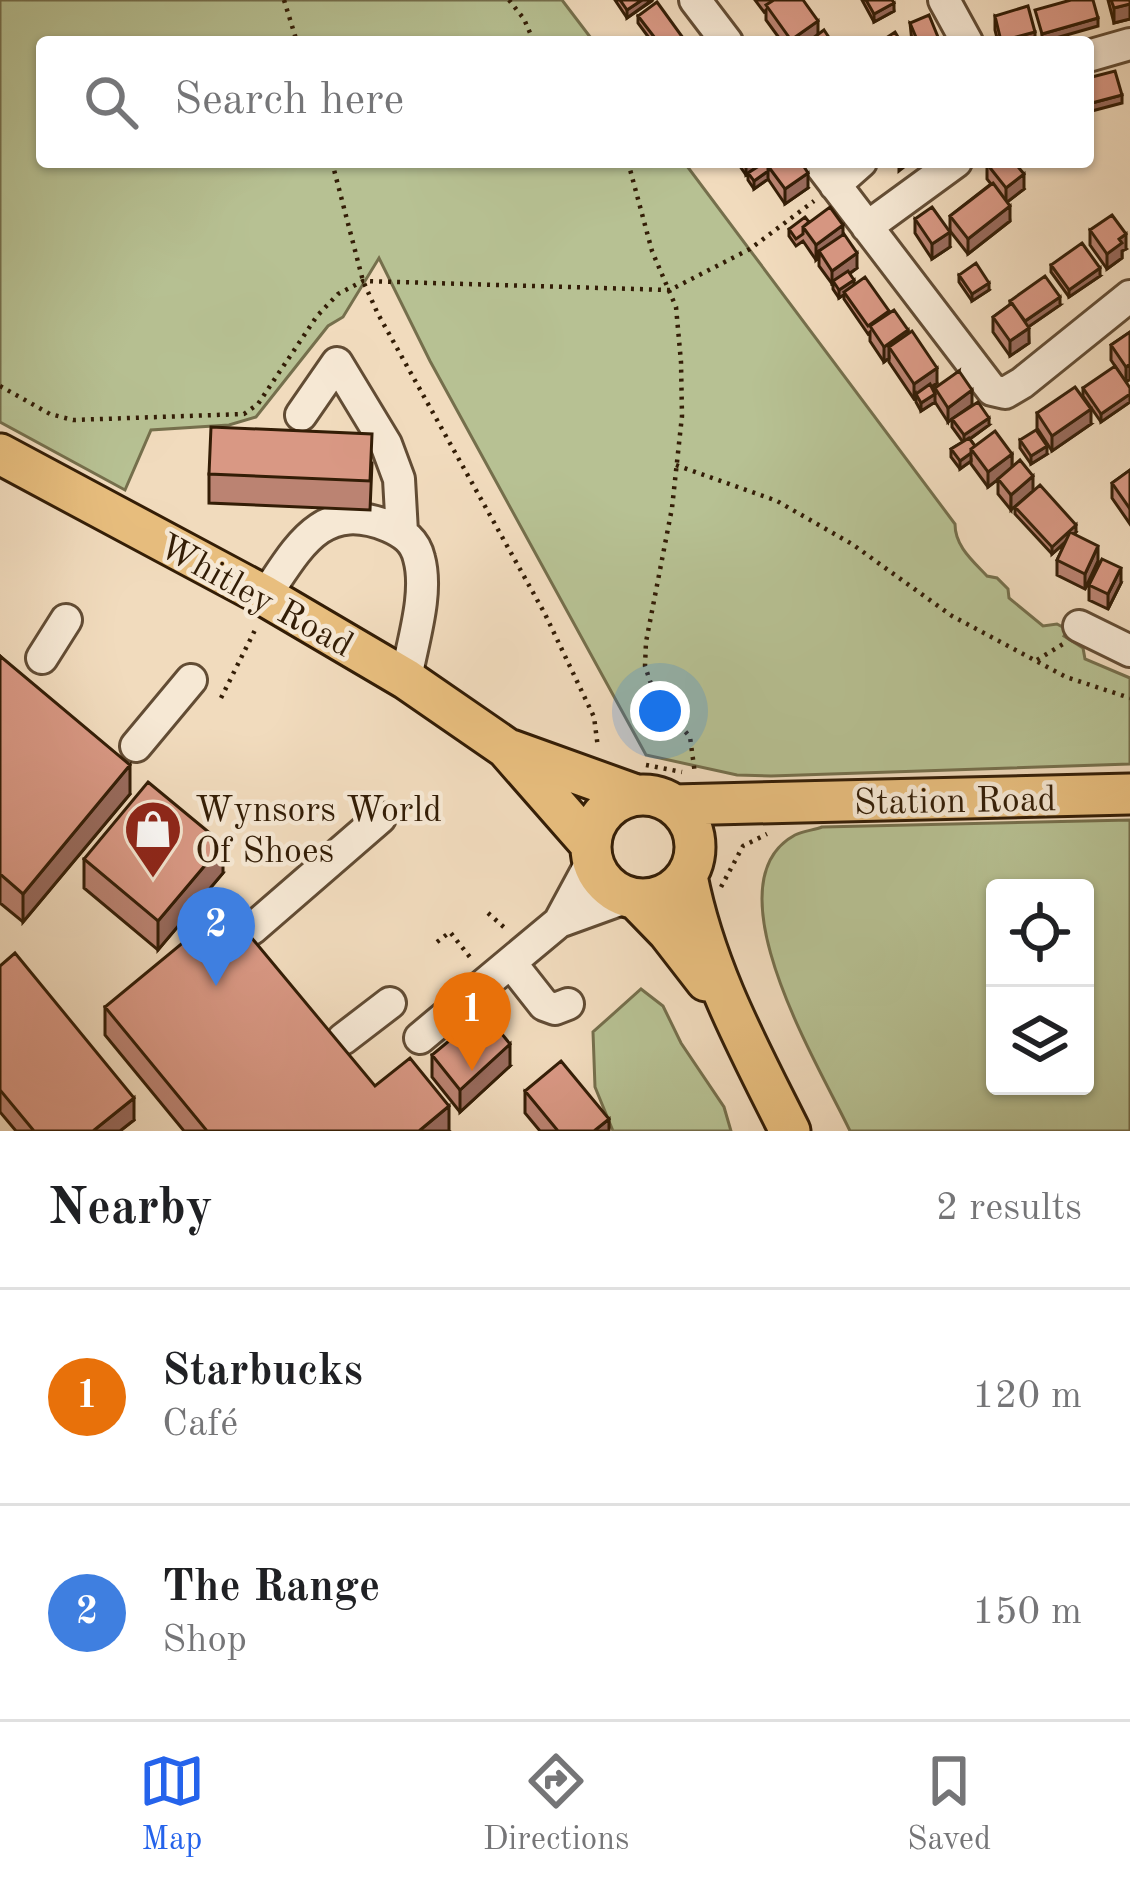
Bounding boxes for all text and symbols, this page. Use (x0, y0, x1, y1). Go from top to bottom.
search box (36, 36, 1094, 168)
icon: search (78, 69, 144, 135)
text: Search here (174, 79, 404, 124)
street label: Whitley Road (152, 529, 358, 666)
your location (630, 681, 690, 741)
street label: Station Road (853, 783, 1057, 823)
place label: Wynsors World Of Shoes (195, 794, 442, 871)
shop icon: Wynsors World Of Shoes (122, 798, 184, 880)
map controls (986, 879, 1094, 1095)
button: locate (986, 879, 1094, 987)
pin: 2 (177, 887, 255, 986)
pin: 1 (433, 972, 511, 1071)
button: layers (986, 987, 1094, 1095)
text: Nearby (48, 1184, 213, 1235)
text: 2 results (936, 1189, 1082, 1228)
text: Starbucks (162, 1350, 363, 1395)
text: 1 (76, 1377, 98, 1416)
text: 120 m (972, 1377, 1082, 1416)
text: Café (162, 1405, 238, 1444)
text: The Range (162, 1566, 380, 1611)
text: 2 (76, 1593, 98, 1632)
text: 150 m (972, 1593, 1082, 1632)
text: Shop (162, 1621, 247, 1660)
tab: Map (139, 1748, 205, 1861)
tab: Directions (483, 1748, 629, 1861)
tab: Saved (907, 1748, 991, 1861)

